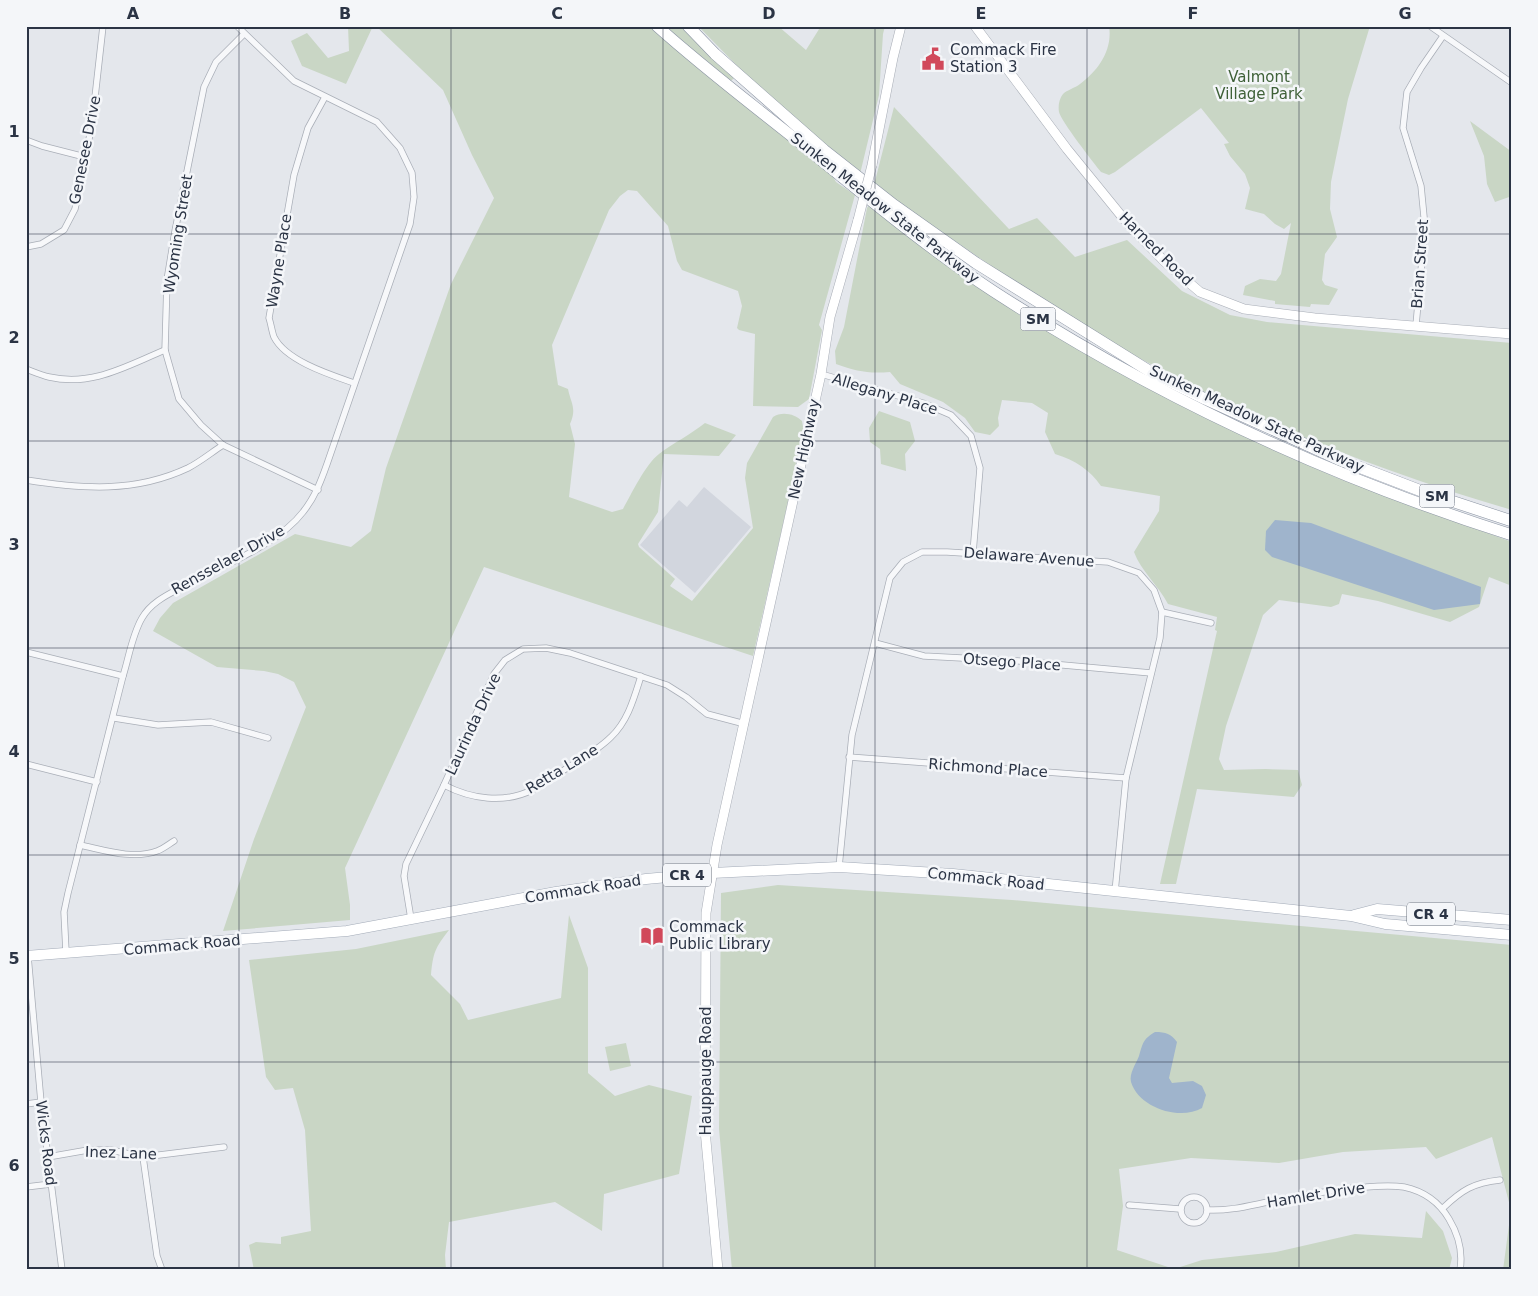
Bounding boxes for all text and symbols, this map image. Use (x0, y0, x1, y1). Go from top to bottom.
text: A (127, 4, 140, 23)
text: B (339, 4, 351, 23)
text: C (551, 4, 563, 23)
text: D (762, 4, 776, 23)
text: E (976, 4, 986, 23)
text: F (1188, 4, 1198, 23)
text: G (1398, 4, 1412, 23)
place label: Commack Fire Station 3 (950, 41, 1057, 76)
public building icon: Commack Fire Station 3 (920, 46, 946, 72)
park label: Valmont Village Park (1215, 68, 1303, 103)
street label: Genesee Drive (66, 94, 104, 206)
text: 1 (8, 122, 20, 141)
street label: Sunken Meadow State Parkway (787, 129, 983, 287)
street label: Wyoming Street (160, 173, 196, 295)
street label: Harned Road (1115, 208, 1197, 290)
street label: Wayne Place (263, 213, 295, 309)
street label: Brian Street (1408, 219, 1432, 309)
road number: SM (1020, 308, 1056, 330)
text: 2 (8, 328, 20, 347)
street label: Sunken Meadow State Parkway (1147, 361, 1367, 477)
street label: Allegany Place (830, 369, 940, 419)
street label: New Highway (785, 397, 823, 501)
road number: SM (1420, 484, 1454, 508)
street label: Rensselaer Drive (168, 521, 288, 599)
text: 3 (8, 535, 20, 554)
street label: Delaware Avenue (963, 543, 1095, 571)
street label: Otsego Place (962, 650, 1062, 674)
street label: Laurinda Drive (442, 670, 504, 778)
street label: Retta Lane (523, 740, 601, 798)
text: 4 (8, 742, 20, 761)
street label: Richmond Place (928, 755, 1048, 781)
road number: CR 4 (663, 864, 711, 886)
street label: Commack Road (927, 864, 1045, 894)
street label: Commack Road (524, 871, 642, 907)
road number: CR 4 (1407, 902, 1455, 926)
place label: Commack Public Library (669, 918, 771, 953)
library icon: Commack Public Library (639, 923, 665, 949)
street label: Commack Road (123, 931, 241, 959)
text: 5 (8, 949, 20, 968)
street label: Hauppauge Road (697, 1007, 715, 1135)
street label: Wicks Road (32, 1099, 60, 1187)
street label: Inez Lane (85, 1143, 157, 1163)
text: 6 (8, 1156, 20, 1175)
street label: Hamlet Drive (1266, 1178, 1366, 1212)

